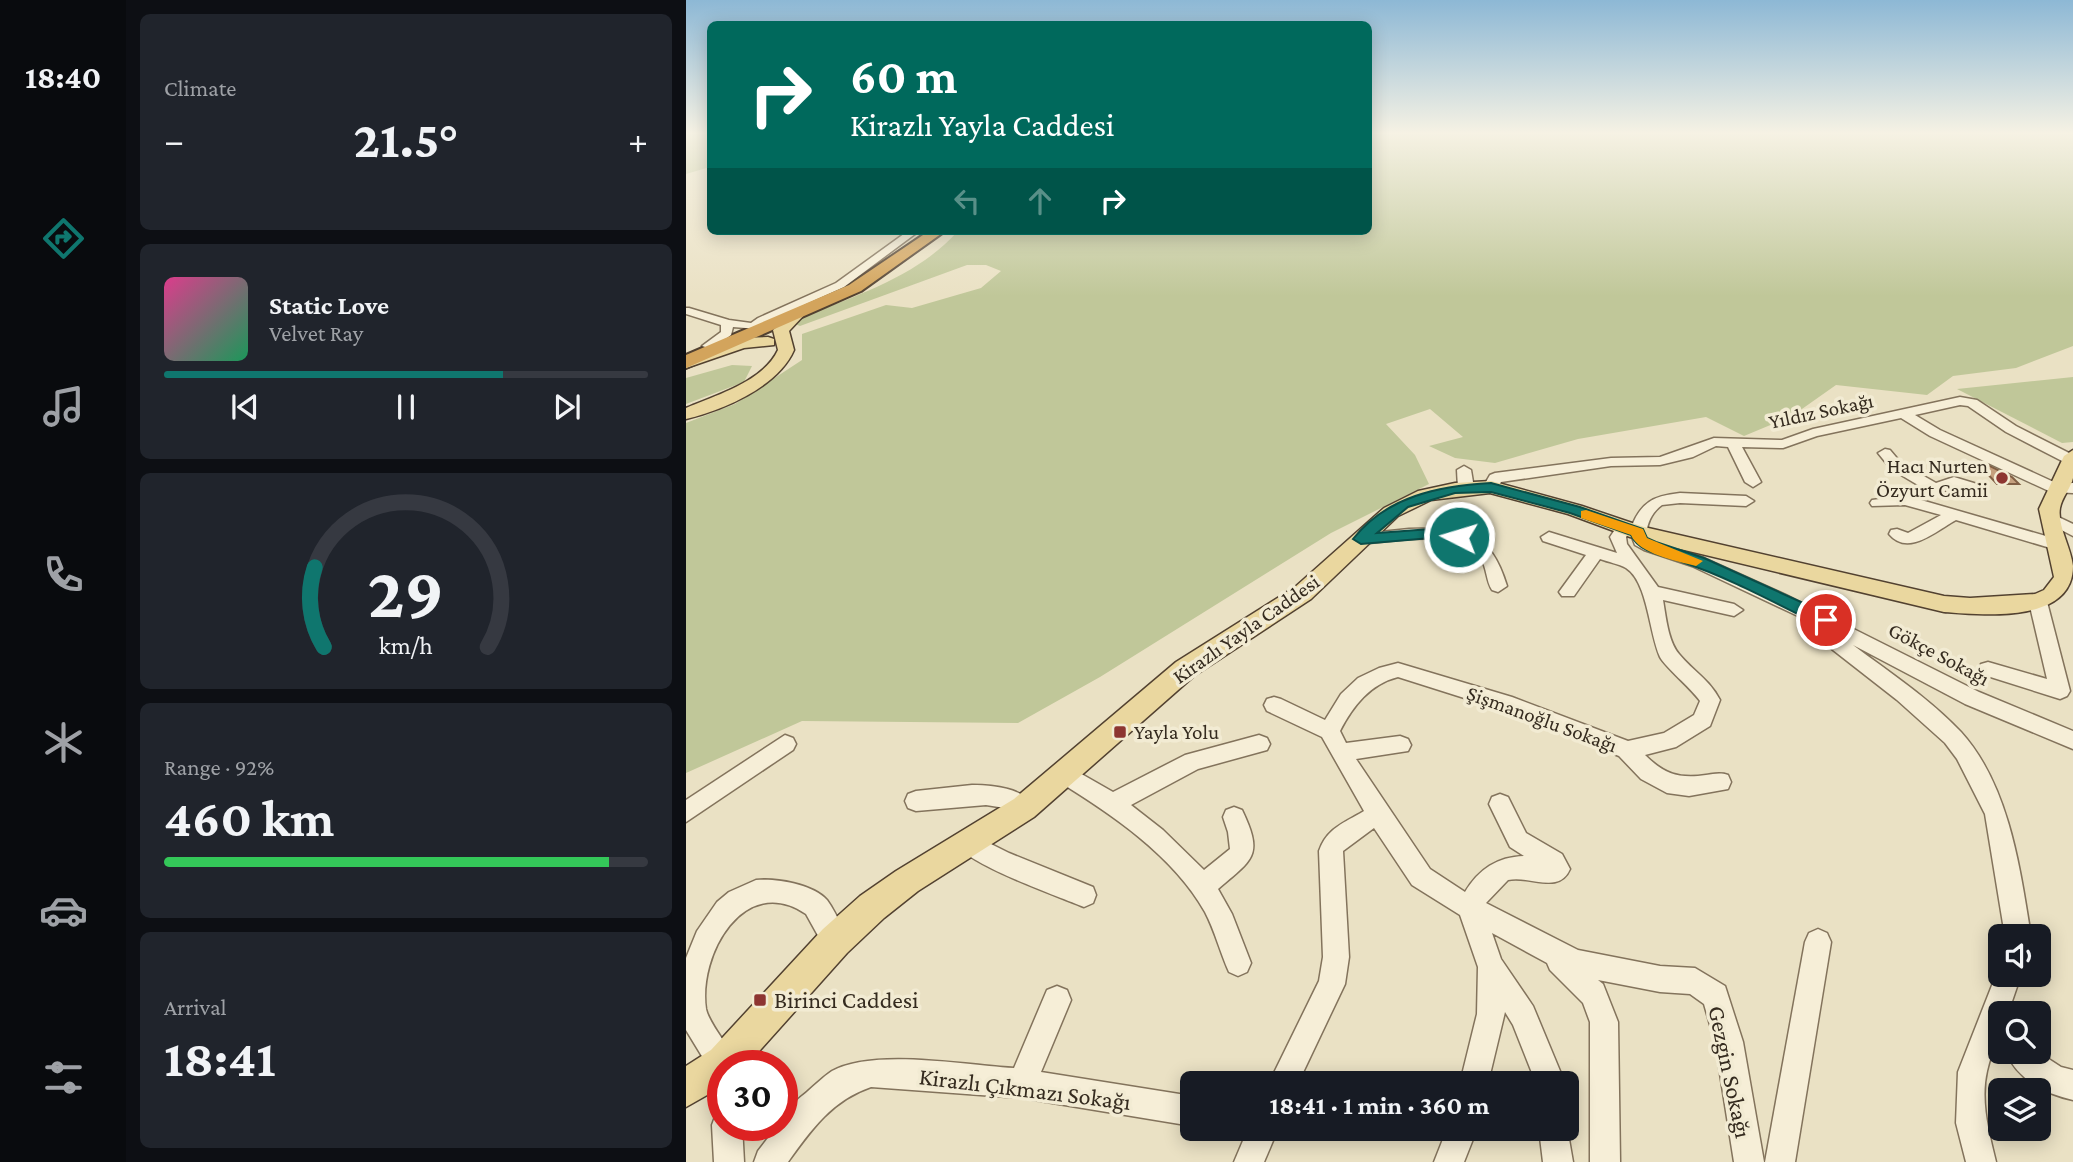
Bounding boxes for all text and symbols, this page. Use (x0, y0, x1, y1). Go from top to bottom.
icon: right (735, 49, 826, 140)
text: 60 m (850, 49, 957, 104)
text: 18:40 (25, 59, 101, 95)
text: Climate (164, 75, 236, 101)
text: Kirazlı Yayla Caddesi (850, 107, 1114, 143)
text: 21.5° (354, 110, 459, 168)
text: − (164, 119, 184, 161)
text: + (628, 119, 648, 161)
icon: left (948, 182, 986, 220)
icon: ahead (1021, 182, 1059, 220)
icon: right (1094, 182, 1132, 220)
icon: directions (39, 214, 88, 263)
text: Static Love (269, 291, 389, 320)
text: Velvet Ray (269, 320, 363, 346)
icon: music (39, 382, 88, 431)
icon: previous (226, 388, 264, 426)
icon: pause (387, 388, 425, 426)
icon: next (548, 388, 586, 426)
street label: Yıldız Sokağı (1766, 388, 1876, 434)
place label: Hacı Nurten Özyurt Camii (1876, 454, 1989, 502)
marker: Hacı Nurten Özyurt Camii (1994, 470, 2010, 486)
position arrow (1422, 500, 1496, 574)
icon: phone (39, 550, 88, 599)
text: 29 (368, 552, 444, 633)
street label: Kirazlı Yayla Caddesi (1168, 569, 1324, 689)
pin (1796, 590, 1856, 650)
icon: arrive (1807, 601, 1845, 639)
street label: Gökçe Sokağı (1884, 617, 1994, 691)
text: km/h (379, 632, 433, 659)
street label: Şişmanoğlu Sokağı (1464, 681, 1621, 757)
icon: climate (39, 718, 88, 767)
place label: Yayla Yolu (1134, 720, 1219, 744)
marker: Yayla Yolu (1112, 724, 1128, 740)
text: Range · 92% (164, 754, 274, 780)
text: 460 km (164, 789, 334, 847)
icon: car (39, 886, 88, 935)
map controls (1988, 924, 2051, 1141)
button: sound (1988, 924, 2051, 987)
place label: Birinci Caddesi (774, 986, 919, 1013)
marker: Birinci Caddesi (752, 992, 768, 1008)
text: Arrival (164, 994, 227, 1020)
button: search (1988, 1001, 2051, 1064)
street label: Gezgin Sokağı (1703, 1003, 1758, 1141)
text: 18:41 (164, 1029, 276, 1087)
speed limit sign: 30 (707, 1050, 798, 1141)
icon: filters (39, 1053, 88, 1102)
street label: Kirazlı Çıkmazı Sokağı (918, 1062, 1133, 1115)
button: layers (1988, 1078, 2051, 1141)
text: 18:41 · 1 min · 360 m (1270, 1091, 1489, 1120)

